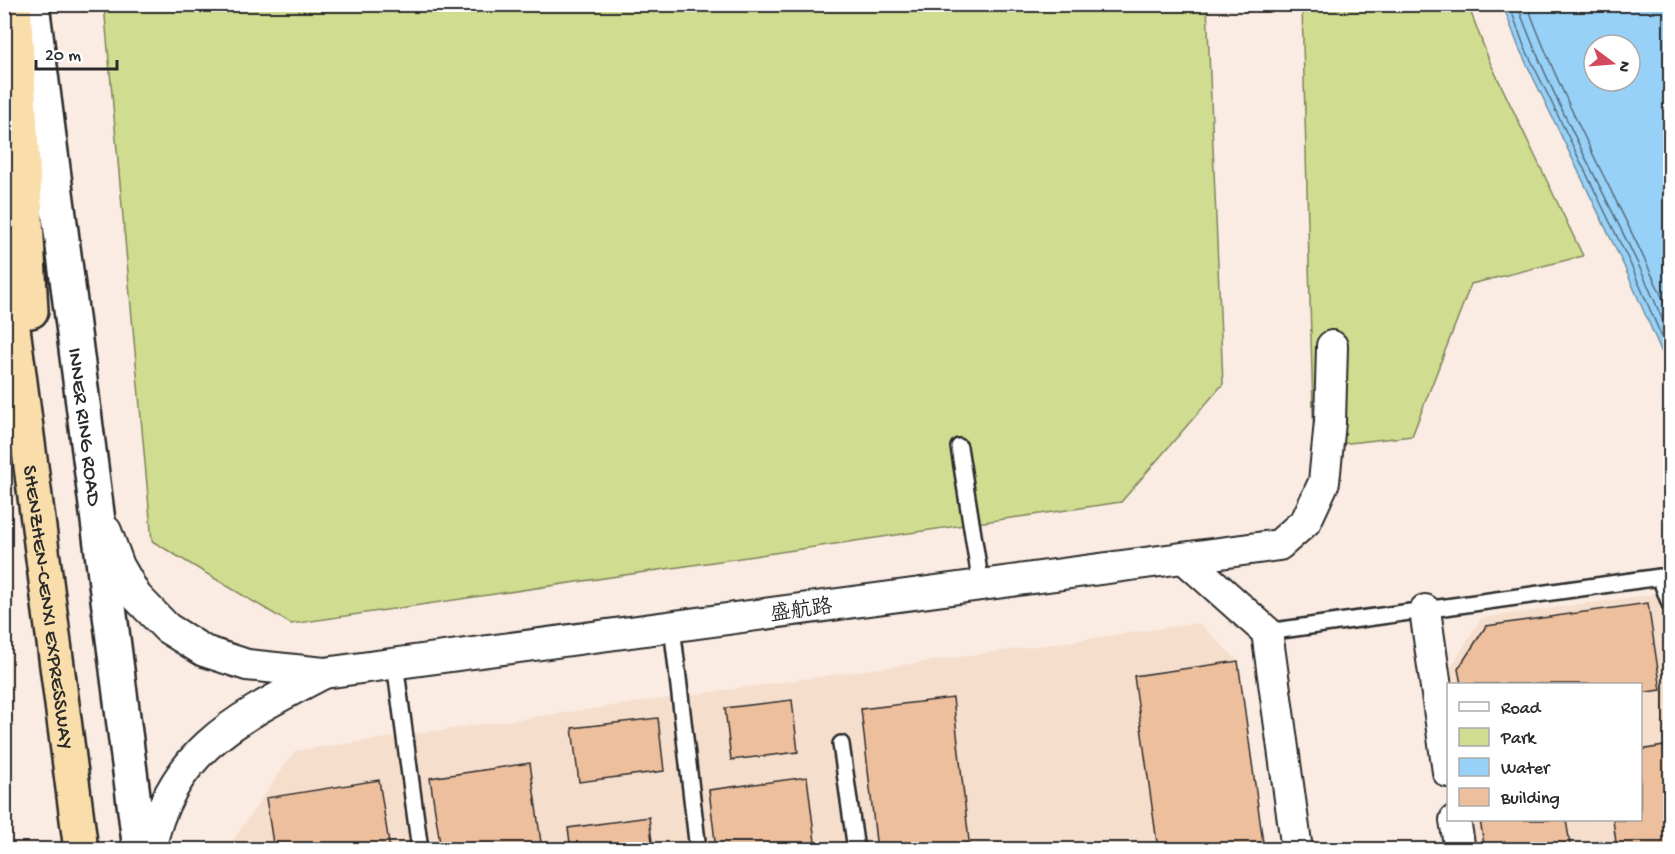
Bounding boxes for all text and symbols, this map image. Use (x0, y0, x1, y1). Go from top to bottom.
scale bar (36, 33, 117, 71)
north arrow (1582, 33, 1642, 93)
text: 20 m (45, 46, 81, 67)
text: N (1612, 59, 1634, 74)
street label: INNER RING ROAD (60, 346, 105, 508)
street label: SHENZHEN-CENXI EXPRESSWAY (15, 464, 77, 751)
street label: 盛航路 (768, 594, 834, 629)
legend (1447, 683, 1642, 821)
text: Road (1501, 699, 1542, 720)
text: Park (1500, 729, 1537, 750)
text: Water (1501, 759, 1551, 780)
text: Building (1500, 789, 1560, 810)

